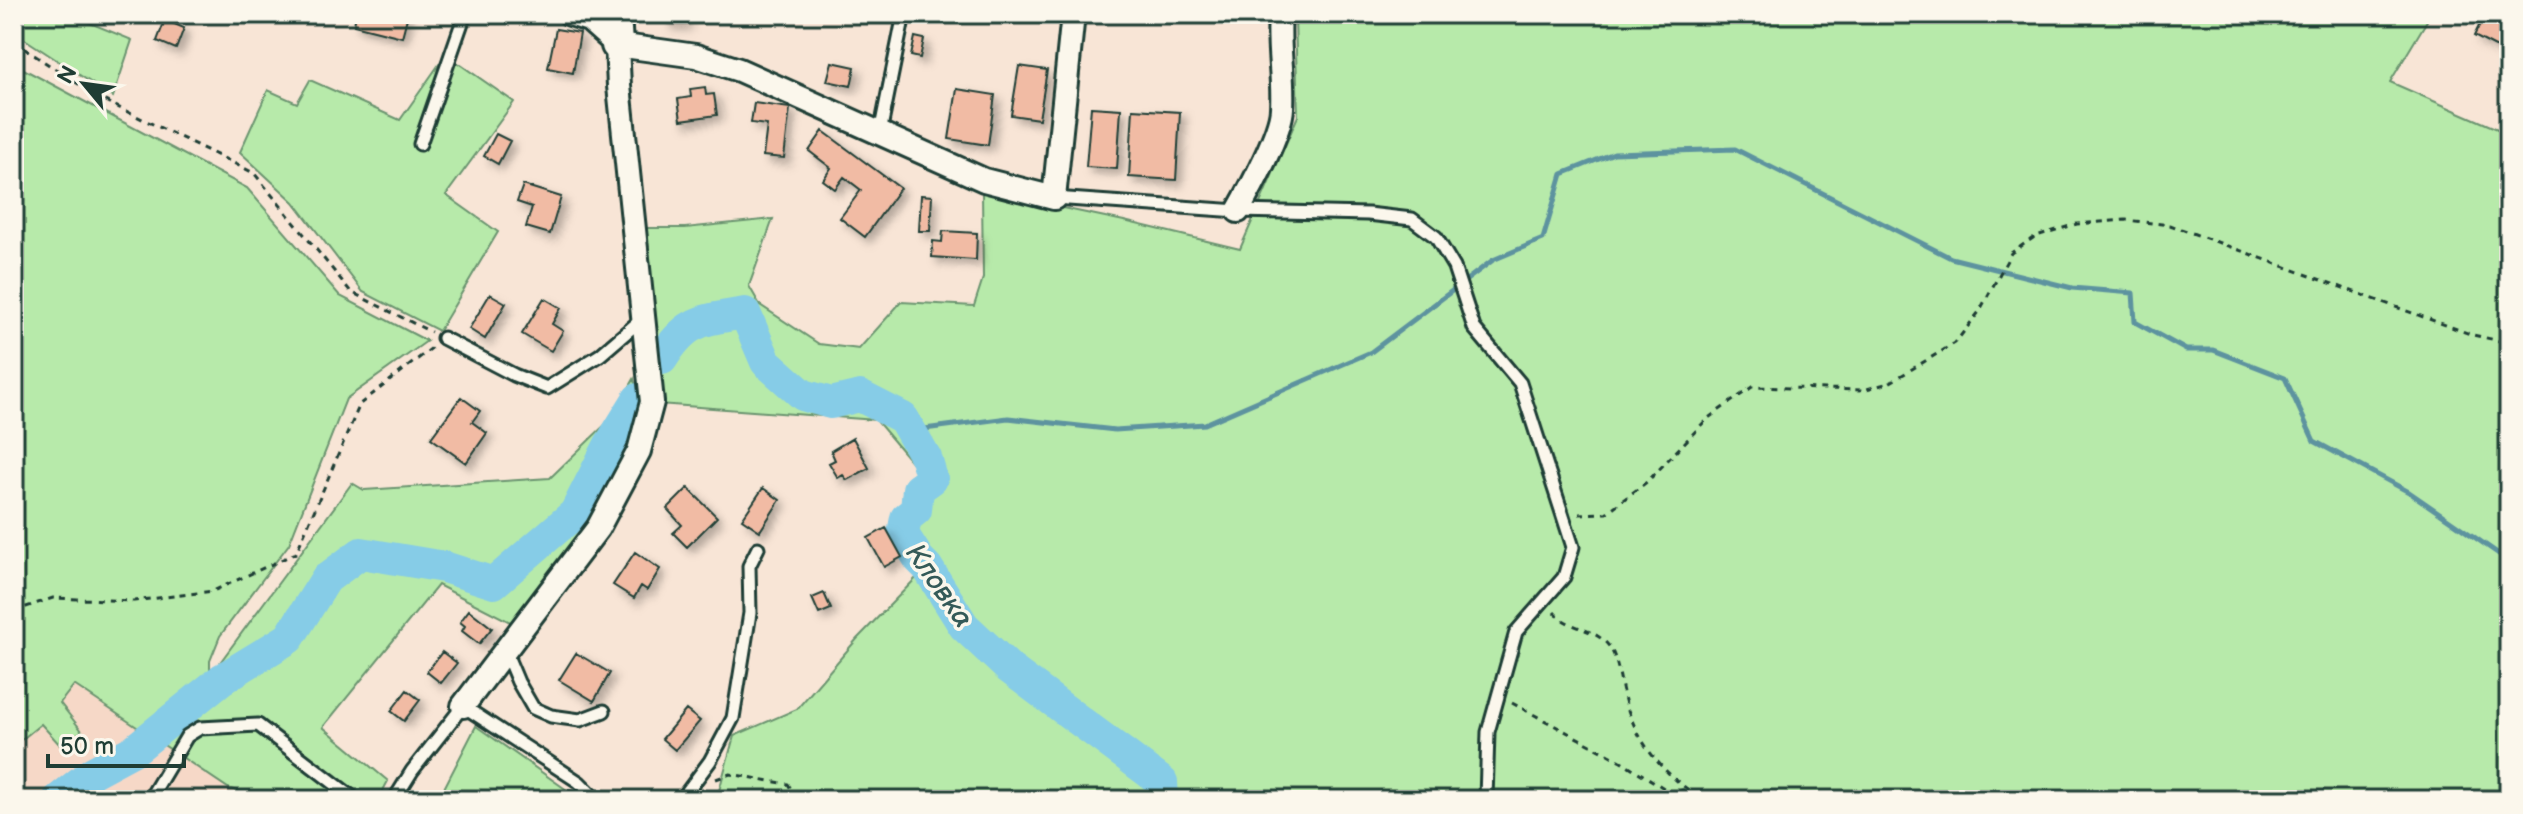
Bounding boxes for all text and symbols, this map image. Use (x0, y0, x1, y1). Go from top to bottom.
north arrow (44, 44, 124, 124)
text: N (52, 61, 84, 89)
water label: Кловка (898, 538, 980, 634)
scale bar (48, 718, 184, 768)
text: 50 m (60, 732, 114, 761)

